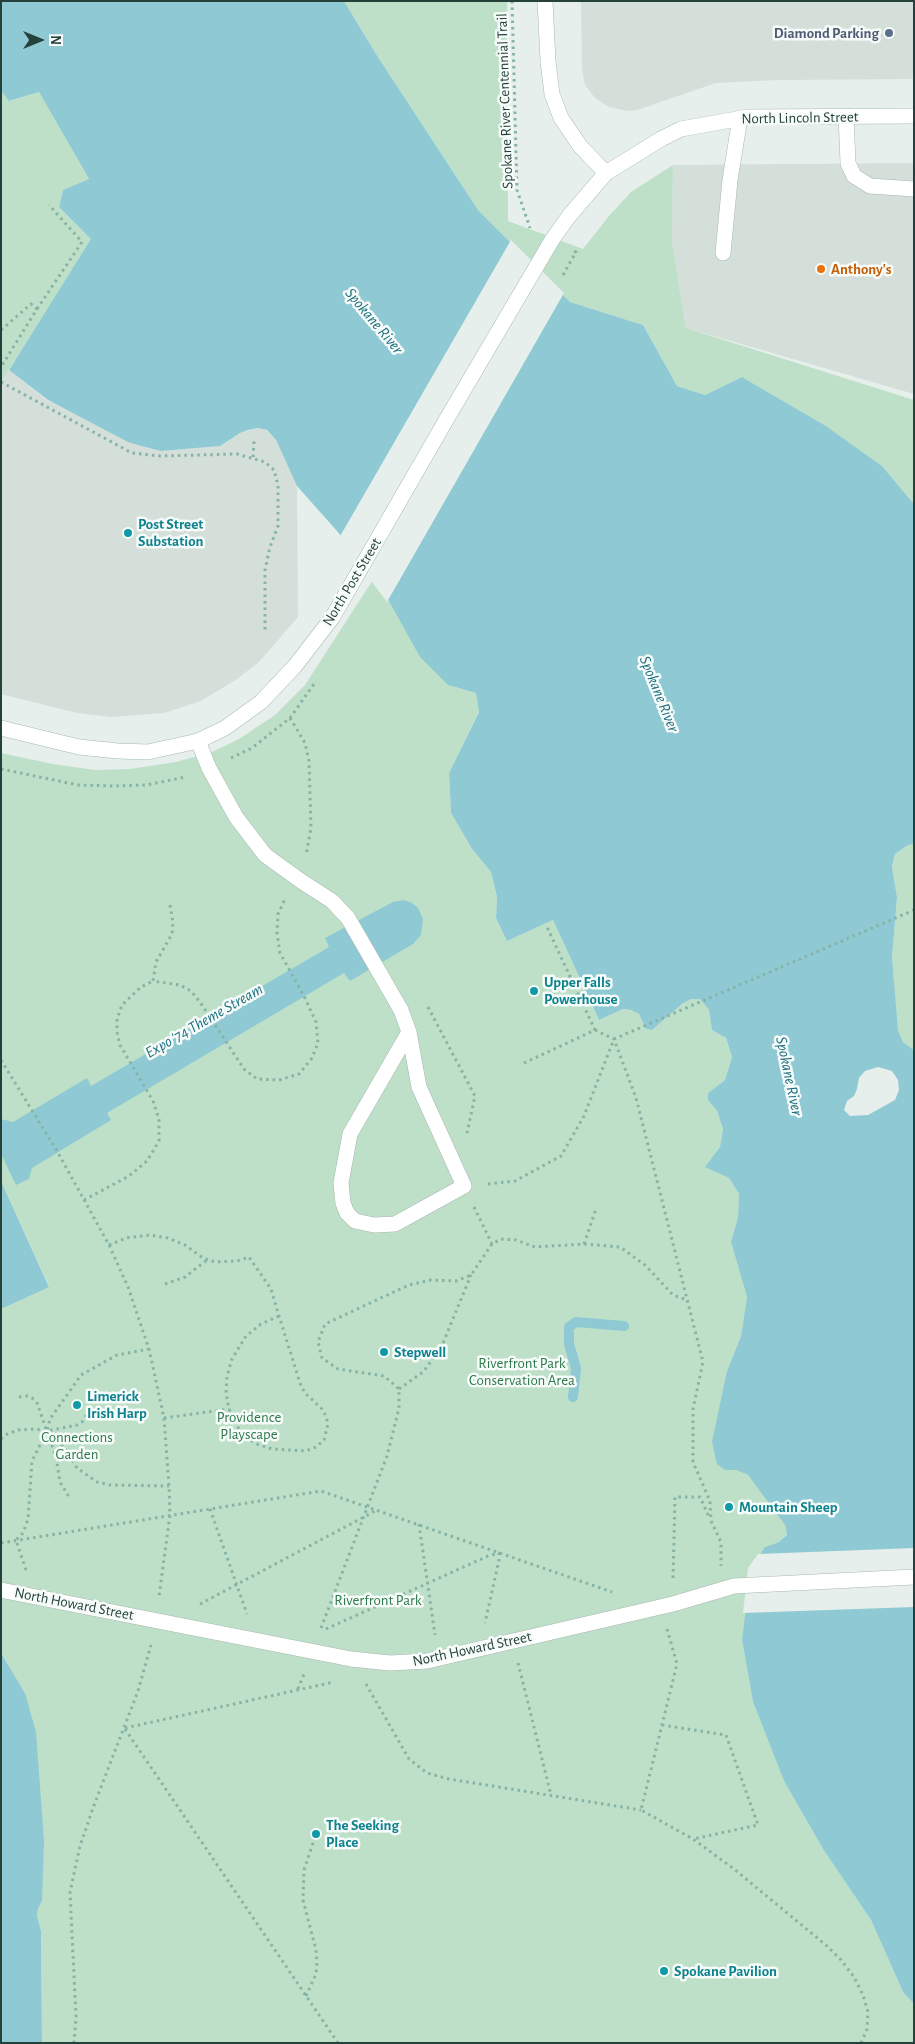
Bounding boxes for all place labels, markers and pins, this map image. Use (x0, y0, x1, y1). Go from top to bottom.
place label: Diamond Parking (774, 24, 879, 42)
marker: Diamond Parking (883, 27, 895, 39)
place label: Anthony's (831, 260, 891, 278)
marker: Anthony's (815, 263, 827, 275)
place label: Post Street Substation (138, 515, 203, 550)
marker: Post Street Substation (122, 527, 134, 539)
place label: Upper Falls Powerhouse (544, 973, 618, 1008)
marker: Upper Falls Powerhouse (528, 985, 540, 997)
place label: Stepwell (394, 1343, 446, 1361)
marker: Stepwell (378, 1346, 390, 1358)
place label: Limerick Irish Harp (87, 1387, 147, 1422)
marker: Limerick Irish Harp (71, 1399, 83, 1411)
place label: Mountain Sheep (739, 1498, 838, 1516)
marker: Mountain Sheep (723, 1501, 735, 1513)
place label: The Seeking Place (326, 1816, 399, 1851)
marker: The Seeking Place (310, 1828, 322, 1840)
place label: Spokane Pavilion (674, 1962, 777, 1980)
marker: Spokane Pavilion (658, 1965, 670, 1977)

